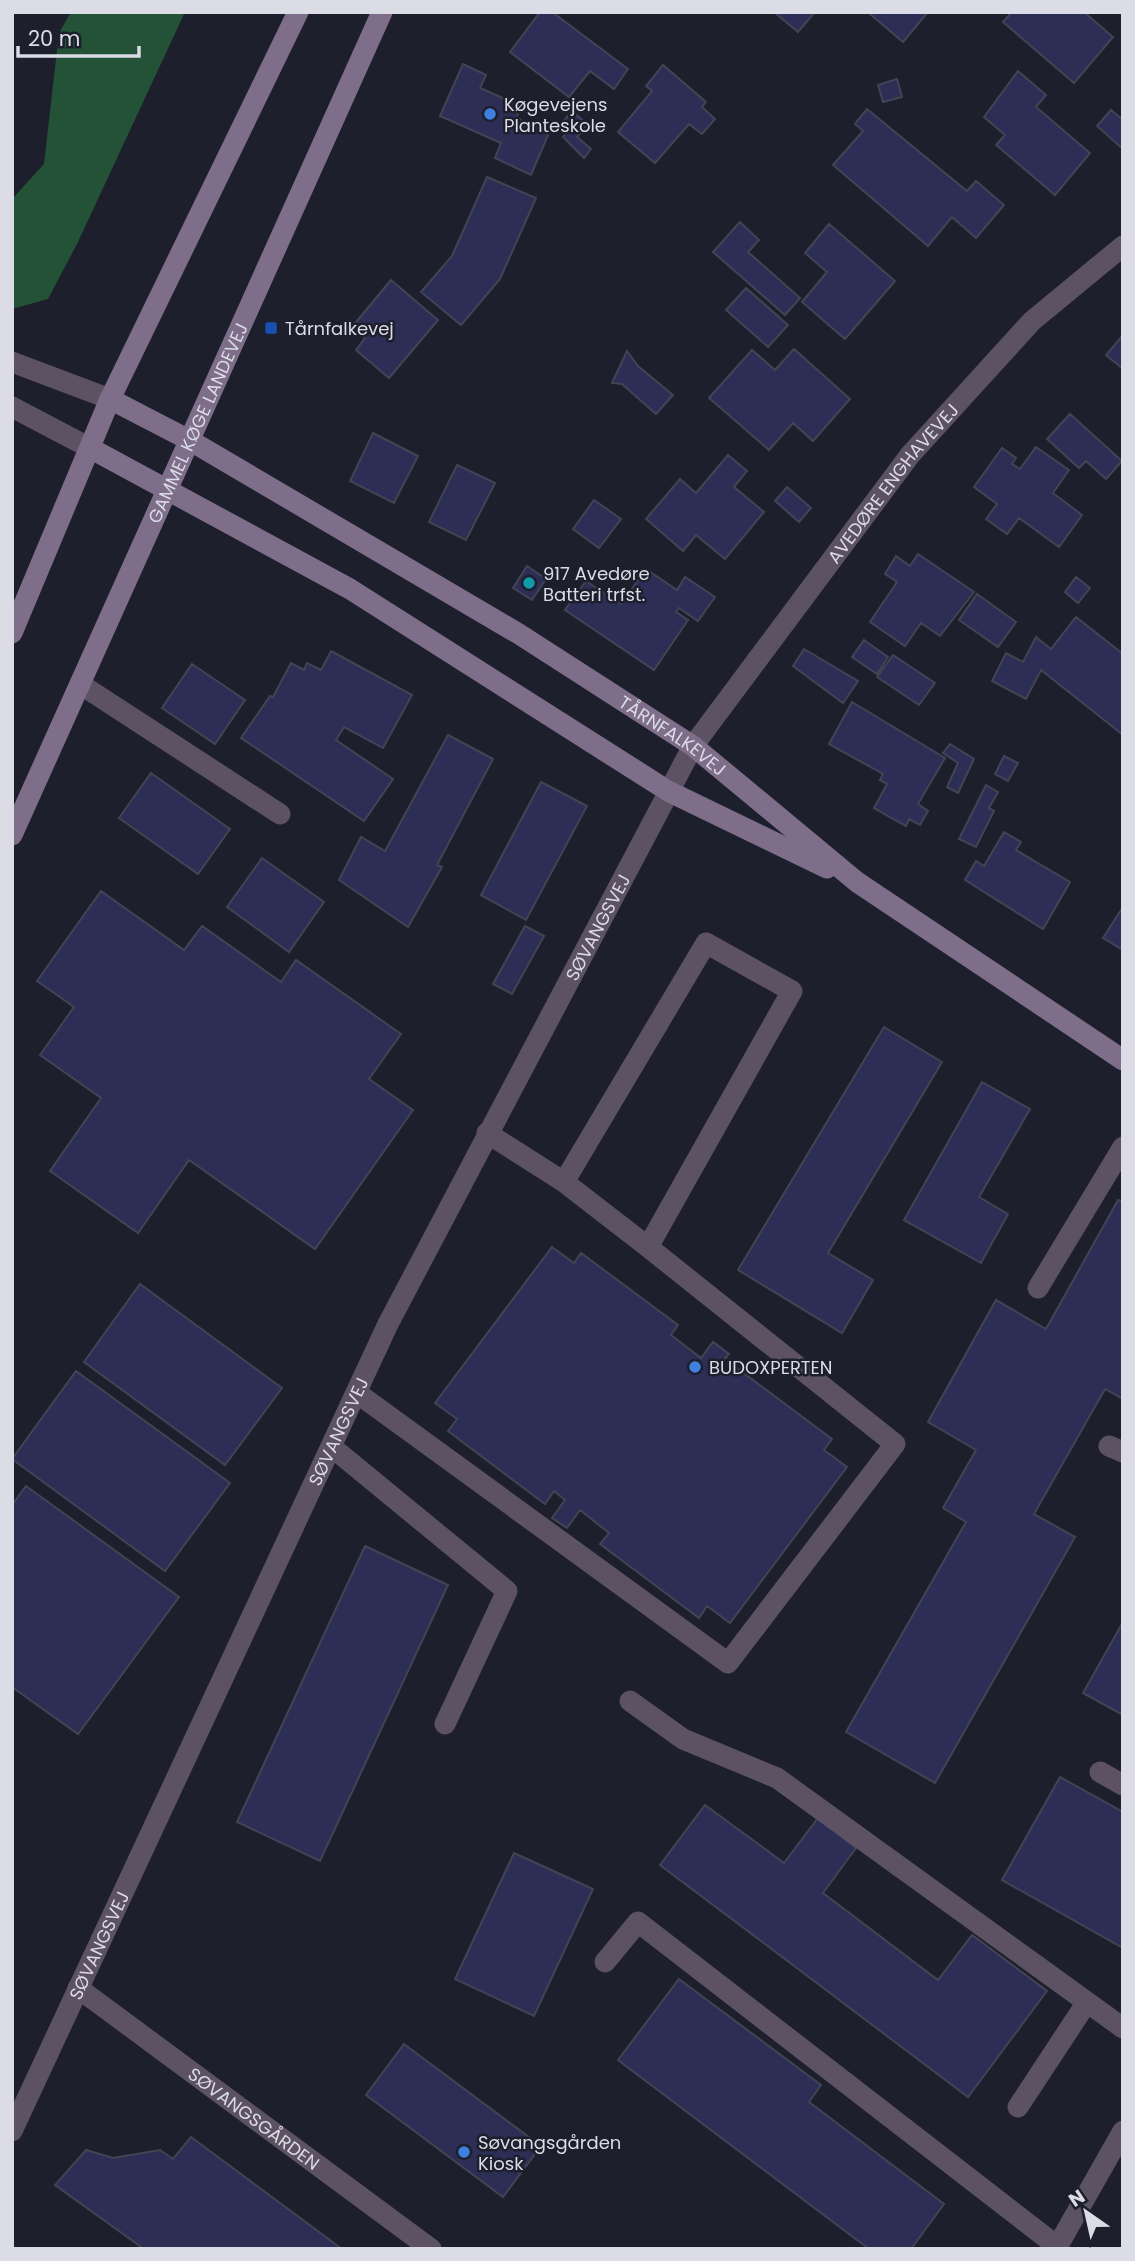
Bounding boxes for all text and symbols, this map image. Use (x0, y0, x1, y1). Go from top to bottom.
scale bar (18, 14, 138, 58)
text: 20 m (28, 24, 81, 53)
place label: Køgevejens Planteskole (504, 92, 607, 138)
marker: Køgevejens Planteskole (482, 106, 498, 122)
place label: Tårnfalkevej (285, 316, 394, 341)
street label: GAMMEL KØGE LANDEVEJ (141, 318, 253, 527)
marker: Tårnfalkevej (263, 320, 279, 336)
street label: AVEDØRE ENGHAVEVEJ (821, 398, 964, 568)
place label: 917 Avedøre Batteri trfst. (543, 561, 650, 607)
marker: 917 Avedøre Batteri trfst. (521, 575, 537, 591)
street label: TÅRNFALKEVEJ (614, 689, 732, 781)
street label: SØVANGSVEJ (559, 869, 636, 985)
place label: BUDOXPERTEN (709, 1355, 832, 1380)
marker: BUDOXPERTEN (687, 1359, 703, 1375)
street label: SØVANGSVEJ (302, 1373, 374, 1490)
street label: SØVANGSVEJ (62, 1887, 135, 2004)
street label: SØVANGSGÅRDEN (183, 2061, 325, 2175)
place label: Søvangsgården Kiosk (478, 2130, 621, 2176)
marker: Søvangsgården Kiosk (456, 2144, 472, 2160)
north arrow (1051, 2177, 1121, 2247)
text: N (1063, 2183, 1090, 2214)

